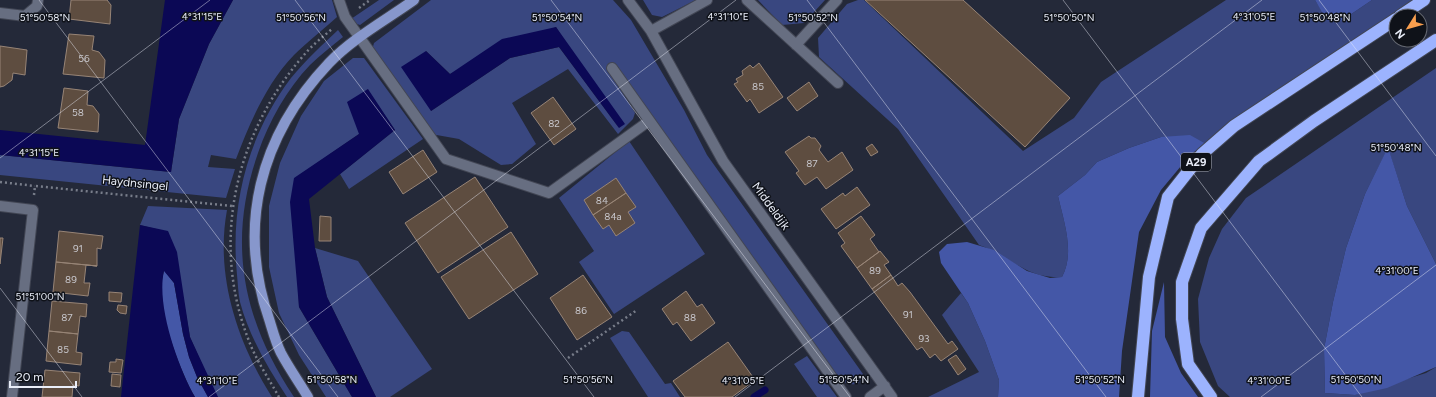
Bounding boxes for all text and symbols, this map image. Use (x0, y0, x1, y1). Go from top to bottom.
north arrow (1388, 8, 1428, 48)
text: 4°31'15"E (182, 10, 222, 23)
text: 4°31'10"E (707, 10, 749, 23)
text: 4°31'05"E (1233, 10, 1275, 23)
text: 51°50'58"N (20, 11, 70, 24)
text: 51°50'56"N (276, 11, 326, 24)
text: 51°50'54"N (532, 11, 582, 24)
text: 51°50'52"N (788, 11, 838, 24)
text: 51°50'50"N (1044, 11, 1094, 24)
text: 51°50'48"N (1299, 11, 1351, 24)
text: N (1393, 26, 1408, 41)
house number: 56 (78, 52, 90, 65)
house number: 85 (752, 80, 764, 93)
house number: 58 (72, 106, 84, 119)
house number: 82 (548, 117, 560, 130)
text: 51°50'48"N (1370, 141, 1422, 154)
text: 4°31'15"E (19, 146, 59, 159)
road number: A29 (1181, 153, 1211, 171)
house number: 87 (806, 157, 818, 170)
street label: Haydnsingel (101, 173, 169, 193)
street label: Middeldijk (749, 180, 793, 233)
house number: 84 (596, 194, 608, 207)
house number: 84a (604, 210, 622, 223)
house number: 91 (73, 242, 83, 255)
house number: 89 (869, 264, 881, 277)
text: 4°31'00"E (1375, 264, 1419, 277)
house number: 89 (65, 273, 77, 286)
text: 51°51'00"N (15, 290, 65, 303)
house number: 86 (575, 304, 587, 317)
house number: 91 (903, 308, 913, 321)
house number: 87 (61, 311, 73, 324)
house number: 88 (684, 311, 696, 324)
house number: 93 (918, 332, 930, 345)
house number: 85 (57, 343, 69, 356)
scale bar (10, 363, 76, 389)
text: 20 m (16, 370, 44, 384)
text: 51°50'58"N (307, 373, 357, 386)
text: 51°50'56"N (563, 373, 613, 386)
text: 51°50'54"N (819, 373, 869, 386)
text: 51°50'52"N (1075, 373, 1125, 386)
text: 51°50'50"N (1331, 373, 1381, 386)
text: 4°31'10"E (196, 374, 238, 387)
text: 4°31'05"E (722, 374, 764, 387)
text: 4°31'00"E (1247, 374, 1291, 387)

